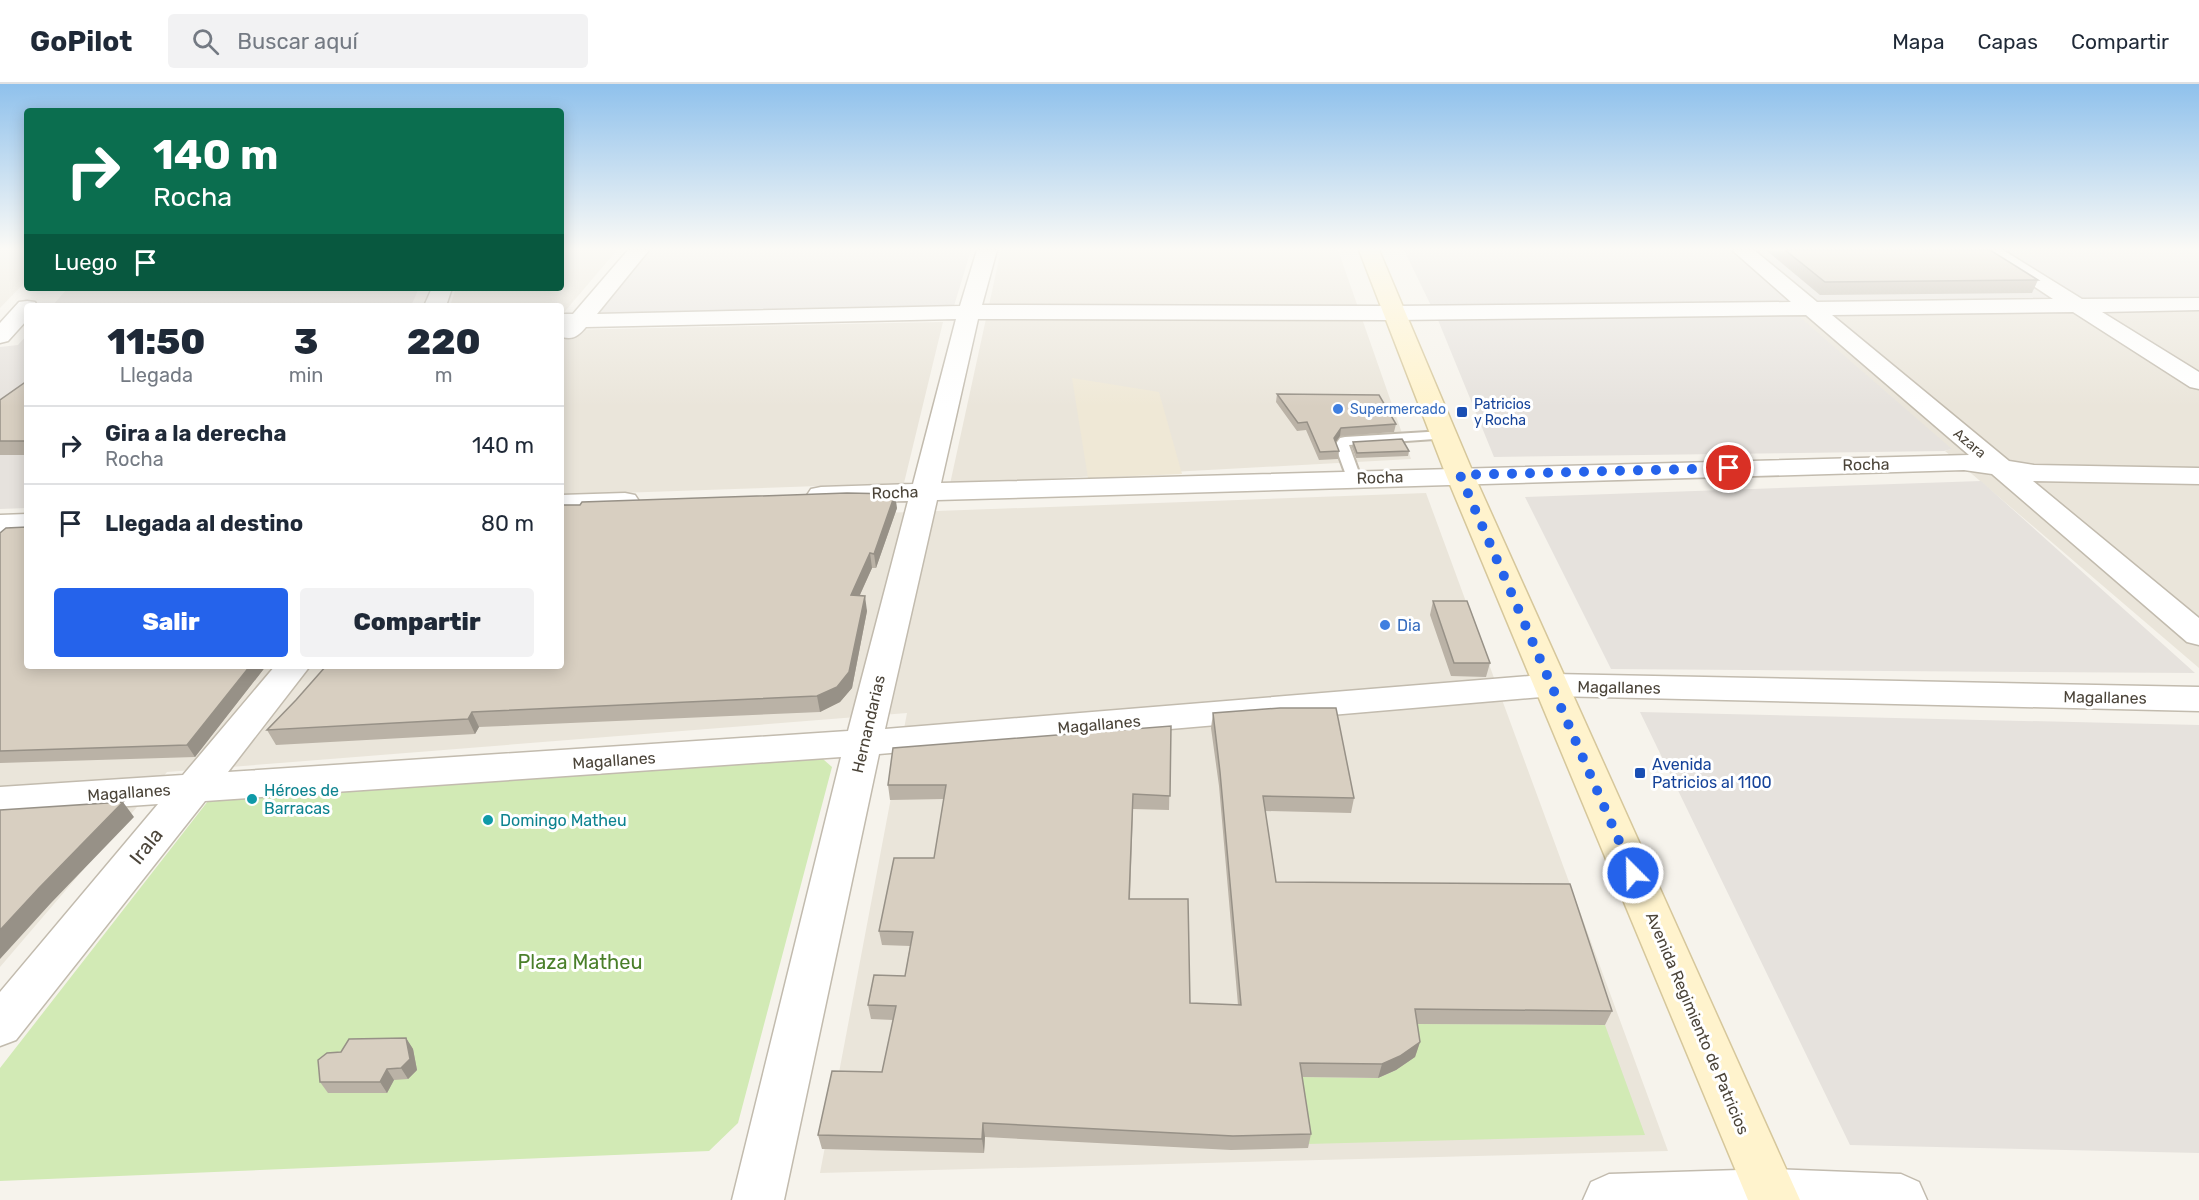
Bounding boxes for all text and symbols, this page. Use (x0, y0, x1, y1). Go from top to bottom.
search box (168, 14, 588, 68)
text: GoPilot (30, 25, 132, 58)
icon: search (189, 25, 222, 58)
text: Buscar aquí (237, 28, 358, 55)
text: Mapa (1892, 29, 1945, 54)
text: Capas (1978, 29, 2038, 54)
text: Compartir (2071, 29, 2169, 54)
text: 140 m (153, 130, 279, 180)
icon: right (54, 132, 132, 210)
text: Rocha (153, 181, 232, 213)
icon: arrive (129, 246, 162, 279)
text: Luego (54, 249, 117, 276)
text: 11:50 (107, 320, 205, 363)
text: 3 (294, 320, 318, 363)
text: 220 (407, 320, 481, 363)
text: Llegada (120, 363, 193, 387)
text: min (289, 363, 324, 387)
text: m (435, 363, 453, 387)
place label: Patricios y Rocha (1474, 396, 1531, 429)
place label: Supermercado (1350, 401, 1446, 418)
marker: Supermercado (1331, 402, 1345, 416)
marker: Patricios y Rocha (1455, 405, 1469, 419)
text: Gira a la derecha (105, 420, 286, 447)
street label: Azara (1950, 425, 1989, 462)
icon: right (54, 429, 87, 462)
text: 140 m (472, 432, 534, 459)
pin (1703, 442, 1754, 493)
text: Rocha (105, 447, 164, 471)
icon: arrive (1712, 451, 1745, 484)
street label: Rocha (1842, 455, 1890, 474)
street label: Rocha (1356, 467, 1404, 488)
street label: Rocha (871, 482, 919, 503)
icon: arrive (54, 507, 87, 540)
text: Llegada al destino (105, 510, 303, 537)
text: 80 m (481, 510, 534, 537)
button: Salir (54, 588, 288, 657)
button: Compartir (300, 588, 534, 657)
place label: Dia (1397, 616, 1421, 635)
marker: Dia (1378, 618, 1392, 632)
street label: Hernandarias (848, 673, 889, 775)
street label: Magallanes (1577, 677, 1661, 698)
street label: Magallanes (2063, 687, 2147, 708)
street label: Magallanes (1057, 711, 1141, 738)
street label: Magallanes (572, 748, 656, 773)
place label: Avenida Patricios al 1100 (1652, 755, 1772, 792)
marker: Avenida Patricios al 1100 (1633, 766, 1647, 780)
street label: Magallanes (87, 780, 171, 805)
place label: Héroes de Barracas (264, 781, 339, 818)
marker: Héroes de Barracas (245, 792, 259, 806)
place label: Domingo Matheu (500, 811, 627, 830)
marker: Domingo Matheu (481, 813, 495, 827)
street label: Irala (124, 823, 168, 869)
position arrow (1601, 841, 1665, 905)
street label: Avenida Regimiento de Patricios (1642, 909, 1753, 1137)
park label: Plaza Matheu (518, 950, 642, 974)

